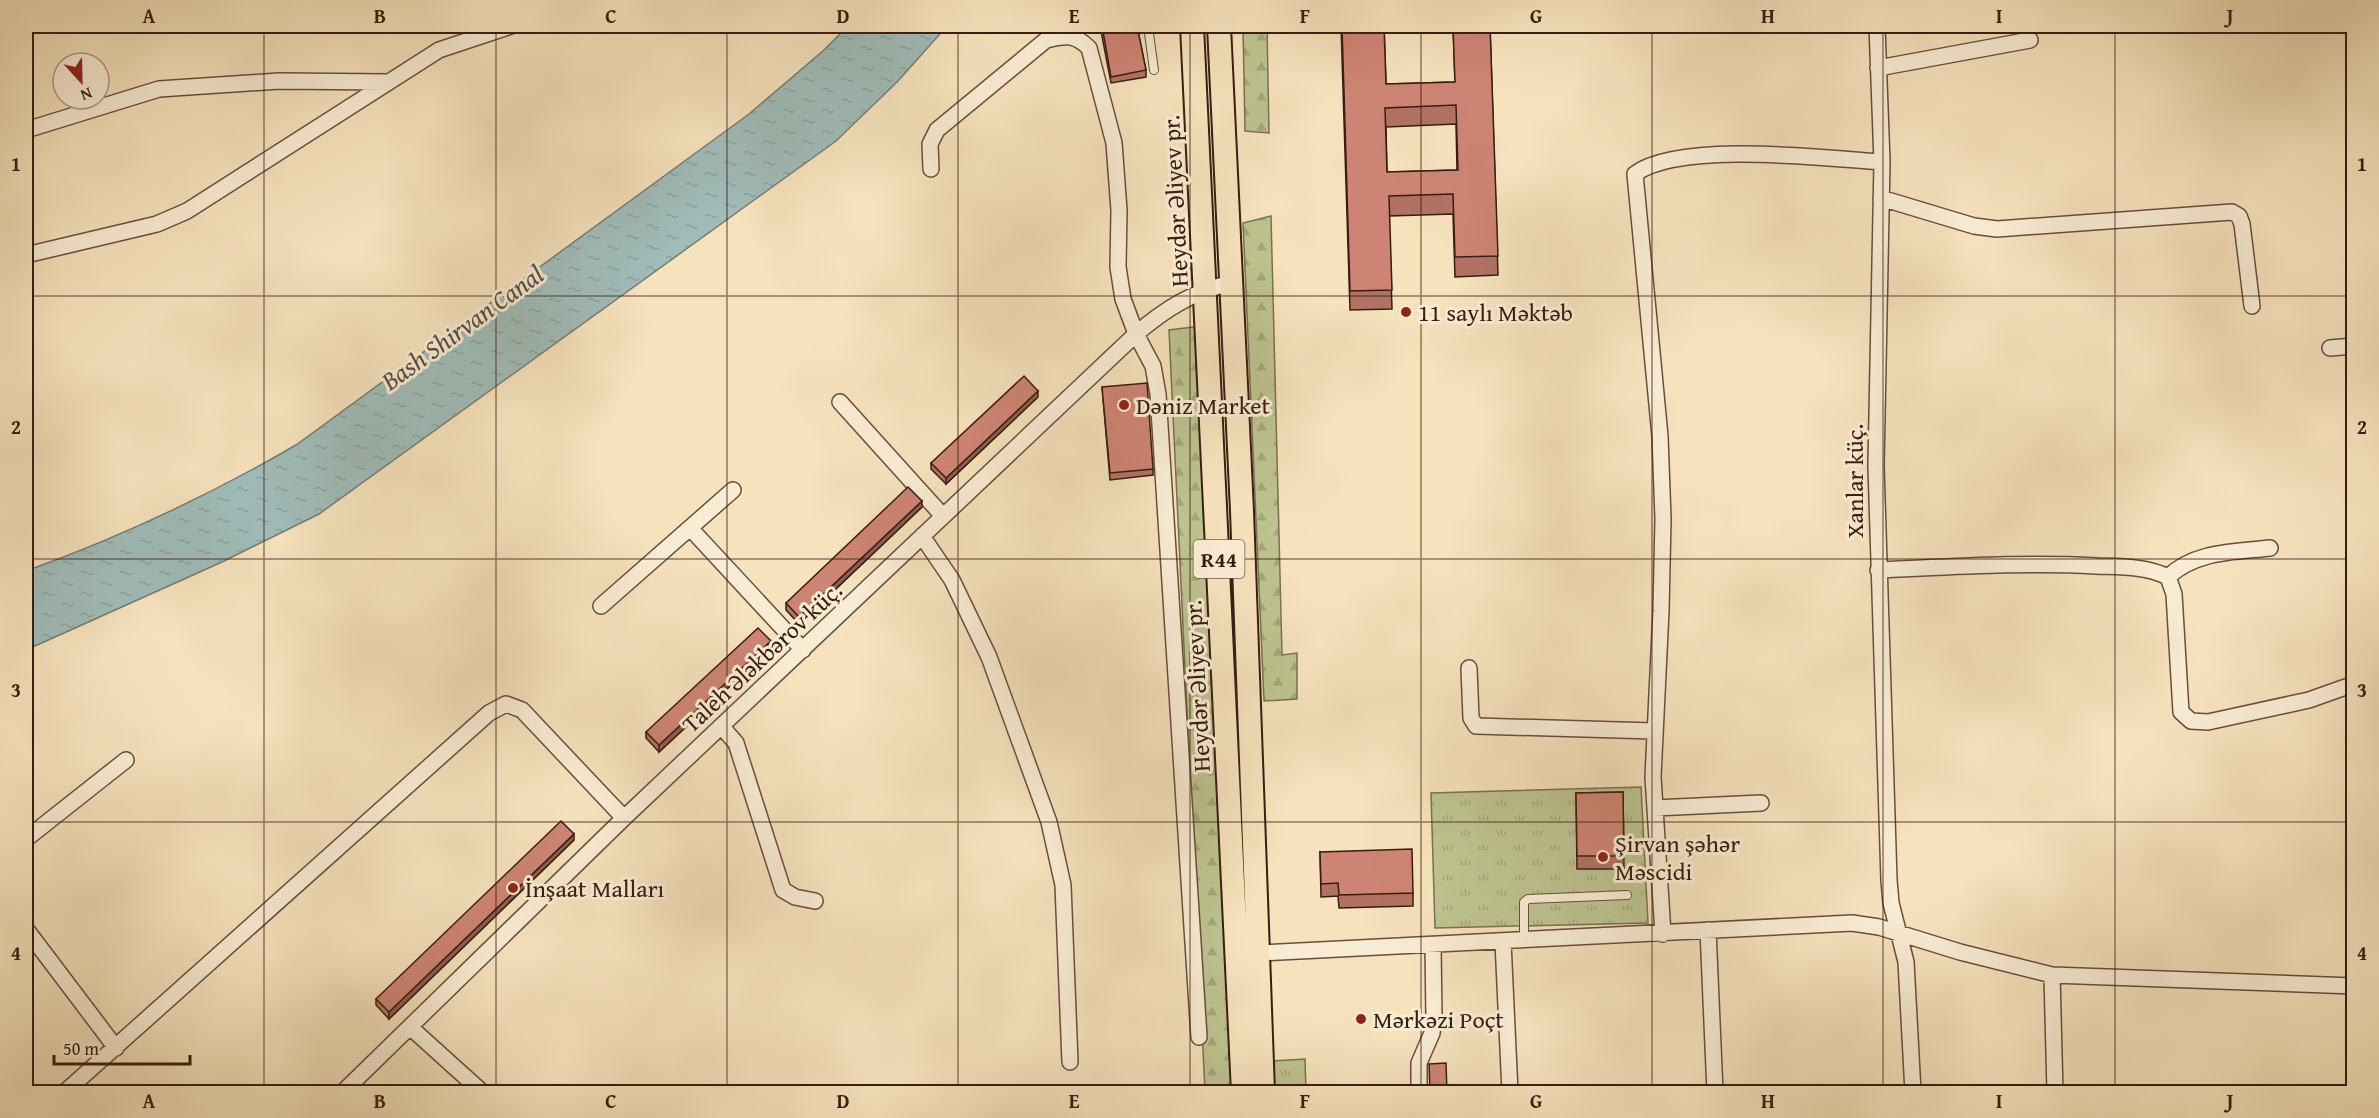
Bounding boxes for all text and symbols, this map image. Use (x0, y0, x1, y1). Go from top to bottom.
text: A (143, 1, 156, 30)
text: B (374, 1, 386, 30)
text: C (605, 1, 617, 30)
text: D (836, 1, 850, 30)
text: E (1069, 1, 1080, 30)
text: F (1300, 1, 1310, 30)
text: G (1530, 1, 1542, 30)
text: H (1761, 1, 1775, 30)
text: I (1996, 1, 2002, 30)
text: J (2224, 1, 2234, 30)
north arrow (51, 51, 111, 111)
text: N (77, 82, 96, 108)
street label: Heydər Əliyev pr. (1153, 114, 1197, 288)
text: 1 (11, 149, 21, 178)
text: 1 (2357, 149, 2367, 178)
water label: Bash Shirvan Canal (372, 255, 551, 400)
place label: 11 saylı Məktəb (1418, 295, 1573, 330)
marker: 11 saylı Məktəb (1399, 305, 1413, 319)
place label: Dəniz Market (1136, 388, 1271, 423)
marker: Dəniz Market (1117, 398, 1131, 412)
text: 2 (11, 412, 21, 441)
text: 2 (2357, 412, 2367, 441)
street label: Xanlar küç. (1837, 424, 1872, 538)
road number: R44 (1194, 540, 1244, 578)
street label: Taleh Ələkbərov küç. (674, 573, 850, 741)
street label: Heydər Əliyev pr. (1175, 599, 1219, 773)
text: 3 (11, 675, 21, 704)
text: 3 (2357, 675, 2367, 704)
place label: Şirvan şəhər Məscidi (1615, 826, 1740, 889)
marker: Şirvan şəhər Məscidi (1596, 850, 1610, 864)
place label: İnşaat Malları (525, 871, 665, 906)
marker: İnşaat Malları (506, 881, 520, 895)
text: 4 (11, 938, 21, 967)
text: 4 (2357, 938, 2367, 967)
place label: Mərkəzi Poçt (1373, 1002, 1504, 1037)
marker: Mərkəzi Poçt (1354, 1012, 1368, 1026)
scale bar (54, 1028, 190, 1066)
text: 50 m (63, 1035, 99, 1062)
text: A (143, 1086, 156, 1115)
text: B (374, 1086, 386, 1115)
text: C (605, 1086, 617, 1115)
text: D (836, 1086, 850, 1115)
text: E (1069, 1086, 1080, 1115)
text: F (1300, 1086, 1310, 1115)
text: G (1530, 1086, 1542, 1115)
text: H (1761, 1086, 1775, 1115)
text: I (1996, 1086, 2002, 1115)
text: J (2224, 1086, 2234, 1115)

